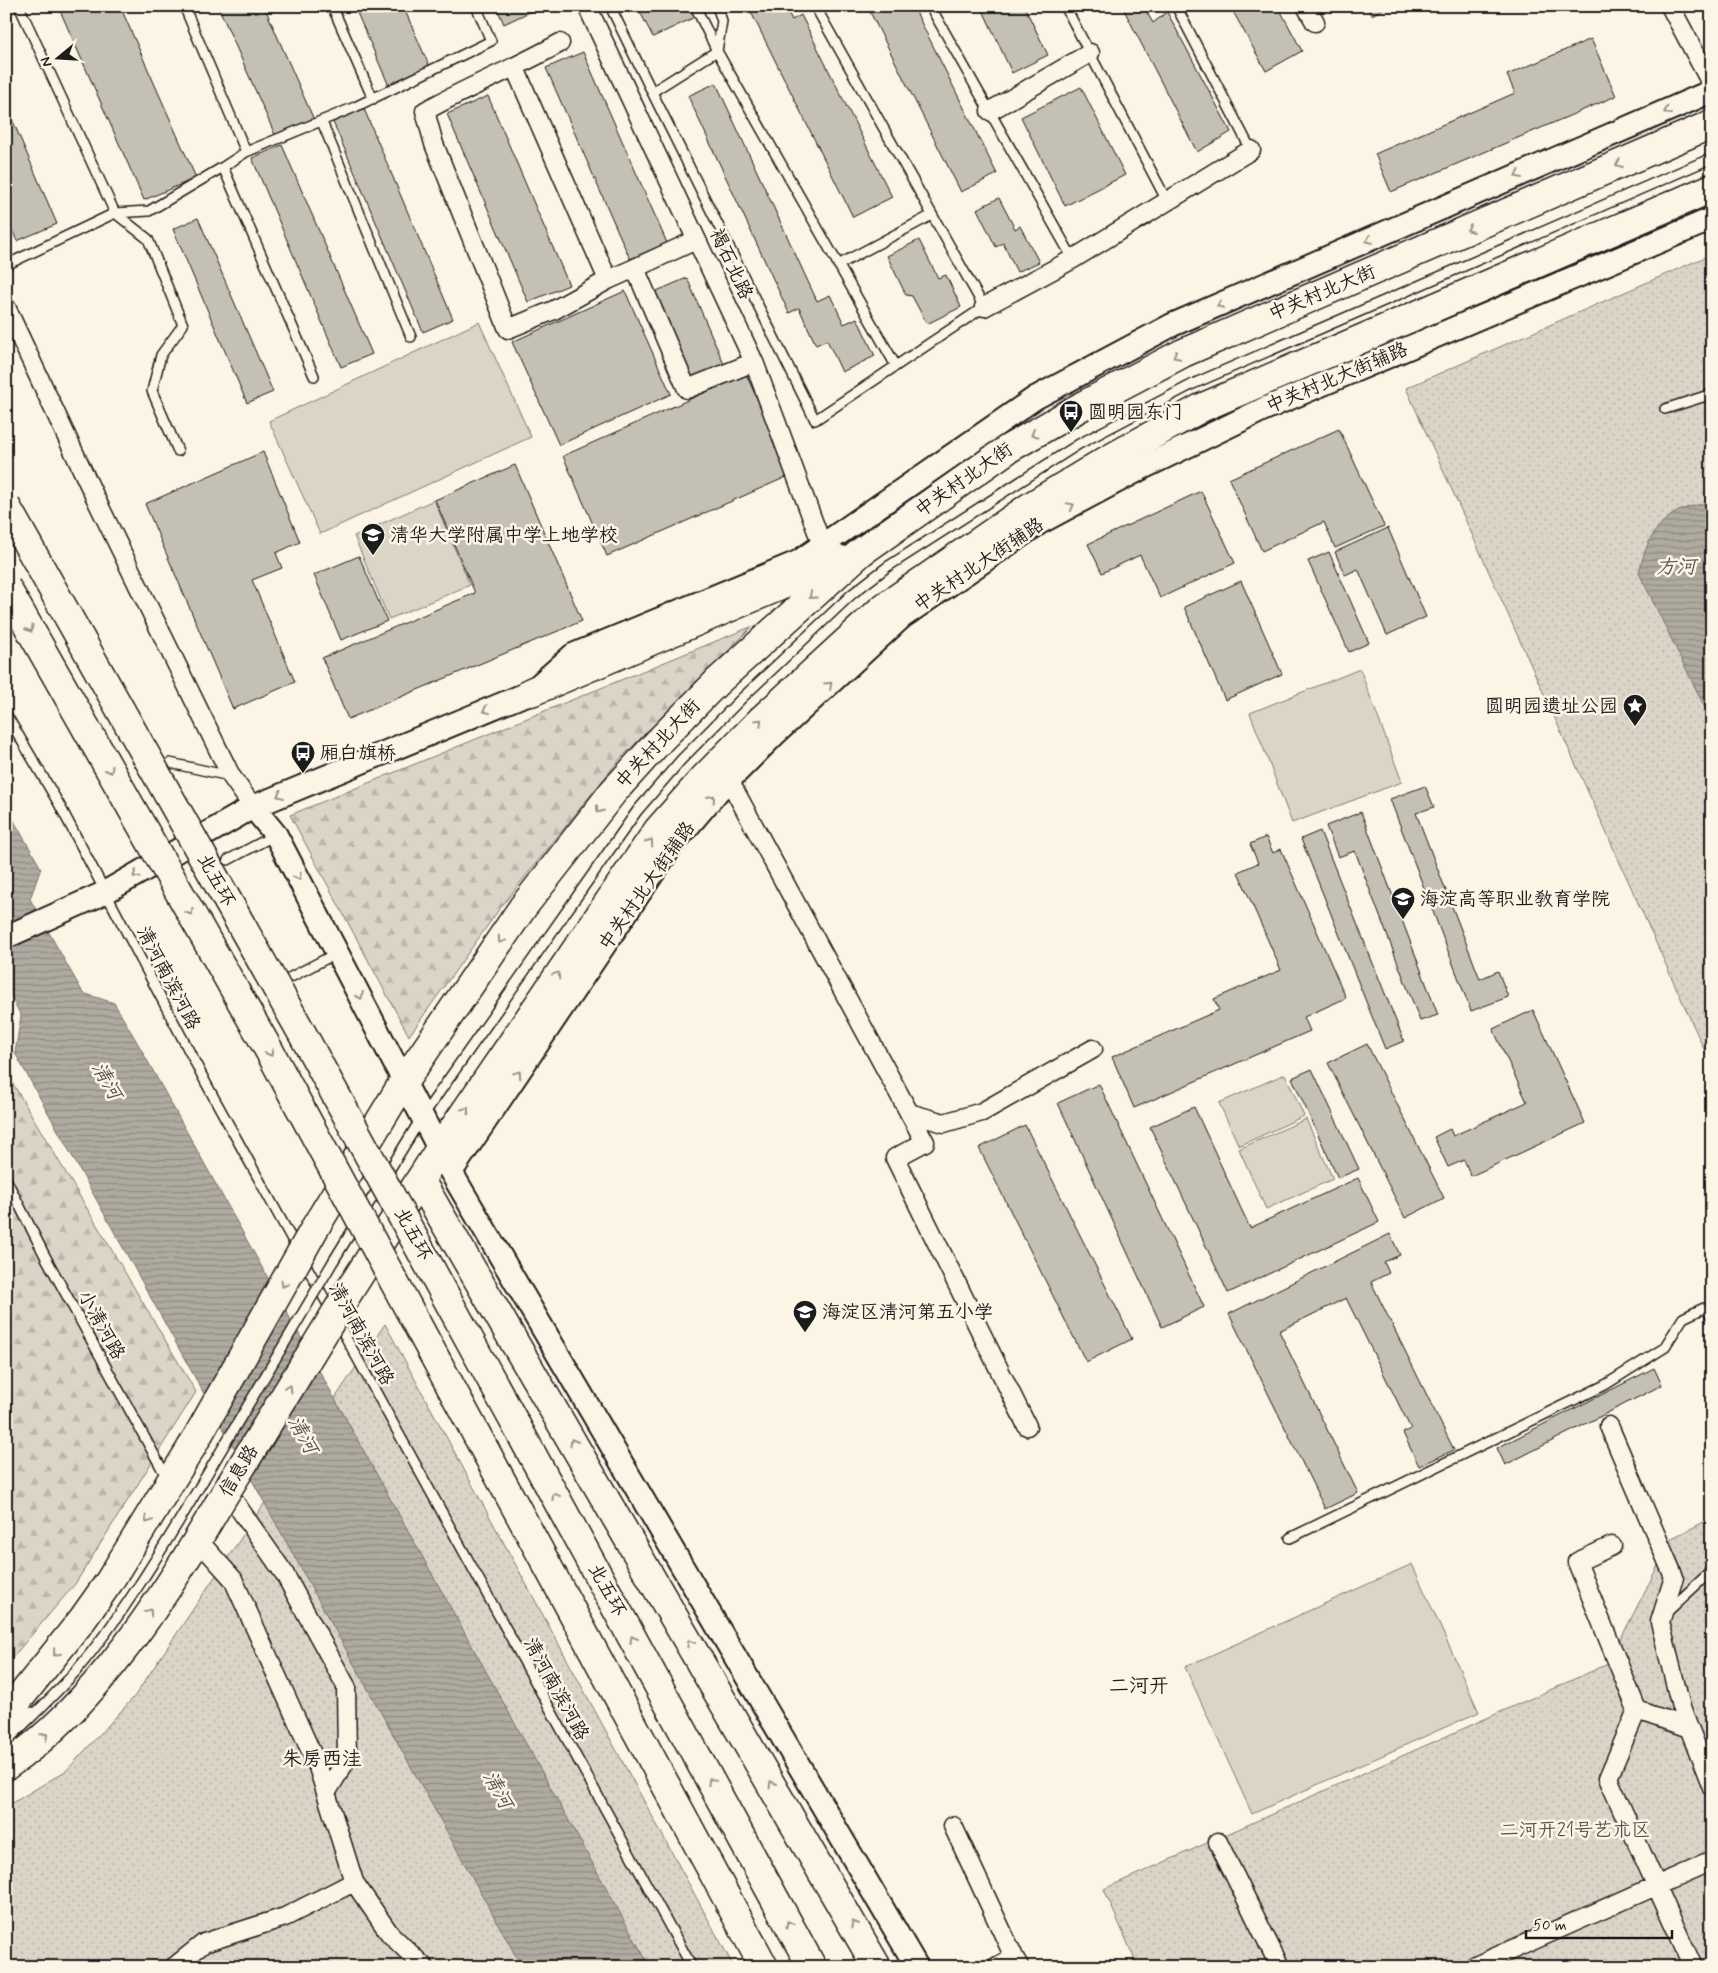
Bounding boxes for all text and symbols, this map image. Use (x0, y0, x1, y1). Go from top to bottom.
north arrow (32, 32, 82, 82)
text: N (37, 54, 57, 69)
one-way arrow (1663, 104, 1672, 115)
one-way arrow (1615, 157, 1624, 168)
one-way arrow (1514, 169, 1523, 180)
one-way arrow (1466, 222, 1475, 233)
street label: 褐石北路 (704, 224, 758, 304)
one-way arrow (1365, 233, 1374, 244)
street label: 中关村北大街 (1265, 259, 1379, 327)
one-way arrow (1216, 298, 1225, 309)
street label: 中关村北大街辅路 (1262, 337, 1412, 419)
one-way arrow (1173, 350, 1182, 360)
bus stop icon: 圆明园东门 (1058, 399, 1084, 433)
place label: 圆明园东门 (1088, 400, 1183, 425)
one-way arrow (1030, 427, 1039, 437)
street label: 中关村北大街 (910, 437, 1018, 523)
one-way arrow (1066, 502, 1075, 512)
street label: 中关村北大街辅路 (909, 512, 1049, 618)
school or university icon: 清华大学附属中学上地学校 (360, 522, 386, 556)
place label: 清华大学附属中学上地学校 (390, 523, 618, 548)
water label: 方河 (1656, 554, 1699, 581)
one-way arrow (808, 590, 817, 599)
one-way arrow (24, 624, 34, 633)
one-way arrow (823, 682, 832, 691)
place icon: 圆明园遗址公园 (1622, 693, 1648, 727)
street label: 中关村北大街 (610, 694, 706, 794)
place label: 圆明园遗址公园 (1485, 694, 1618, 719)
one-way arrow (482, 704, 491, 715)
one-way arrow (754, 719, 763, 728)
bus stop icon: 厢白旗桥 (290, 740, 316, 774)
place label: 厢白旗桥 (320, 741, 396, 766)
one-way arrow (104, 765, 114, 774)
one-way arrow (276, 789, 285, 800)
one-way arrow (706, 795, 715, 804)
one-way arrow (595, 805, 604, 814)
street label: 中关村北大街辅路 (593, 817, 701, 955)
one-way arrow (644, 838, 653, 847)
street label: 北五环 (191, 849, 241, 911)
one-way arrow (132, 869, 141, 879)
one-way arrow (292, 872, 302, 881)
school or university icon: 海淀高等职业教育学院 (1390, 886, 1416, 920)
place label: 海淀高等职业教育学院 (1420, 887, 1610, 912)
one-way arrow (184, 906, 194, 915)
street label: 清河南滨河路 (130, 922, 206, 1034)
one-way arrow (498, 935, 507, 944)
one-way arrow (551, 972, 560, 981)
one-way arrow (354, 991, 364, 1000)
one-way arrow (264, 1048, 274, 1057)
water label: 清河 (84, 1057, 129, 1108)
one-way arrow (511, 1070, 521, 1079)
one-way arrow (460, 1106, 469, 1116)
street label: 北五环 (388, 1203, 438, 1265)
street label: 清河南滨河路 (322, 1278, 400, 1390)
one-way arrow (280, 1279, 290, 1288)
street label: 小清河路 (72, 1286, 130, 1364)
school or university icon: 海淀区清河第五小学 (792, 1299, 818, 1333)
place label: 海淀区清河第五小学 (822, 1300, 993, 1325)
one-way arrow (283, 1385, 293, 1394)
water label: 清河 (280, 1411, 325, 1462)
one-way arrow (569, 1439, 579, 1448)
street label: 信息路 (214, 1440, 264, 1502)
one-way arrow (552, 1492, 562, 1501)
one-way arrow (145, 1515, 155, 1524)
street label: 北五环 (582, 1559, 632, 1621)
one-way arrow (143, 1609, 152, 1618)
street label: 清河南滨河路 (517, 1633, 595, 1745)
one-way arrow (629, 1635, 639, 1644)
one-way arrow (686, 1640, 696, 1649)
one-way arrow (52, 1648, 61, 1657)
district label: 二河开 (1109, 1673, 1169, 1700)
one-way arrow (39, 1734, 48, 1742)
district label: 朱房西洼 (282, 1746, 362, 1773)
water label: 清河 (475, 1766, 520, 1817)
one-way arrow (707, 1778, 717, 1787)
one-way arrow (768, 1780, 778, 1789)
park label: 二河开21号艺术区 (1500, 1818, 1650, 1843)
scale bar (1526, 1908, 1672, 1940)
text: 50 m (1533, 1916, 1567, 1936)
one-way arrow (785, 1920, 795, 1929)
one-way arrow (850, 1920, 860, 1929)

